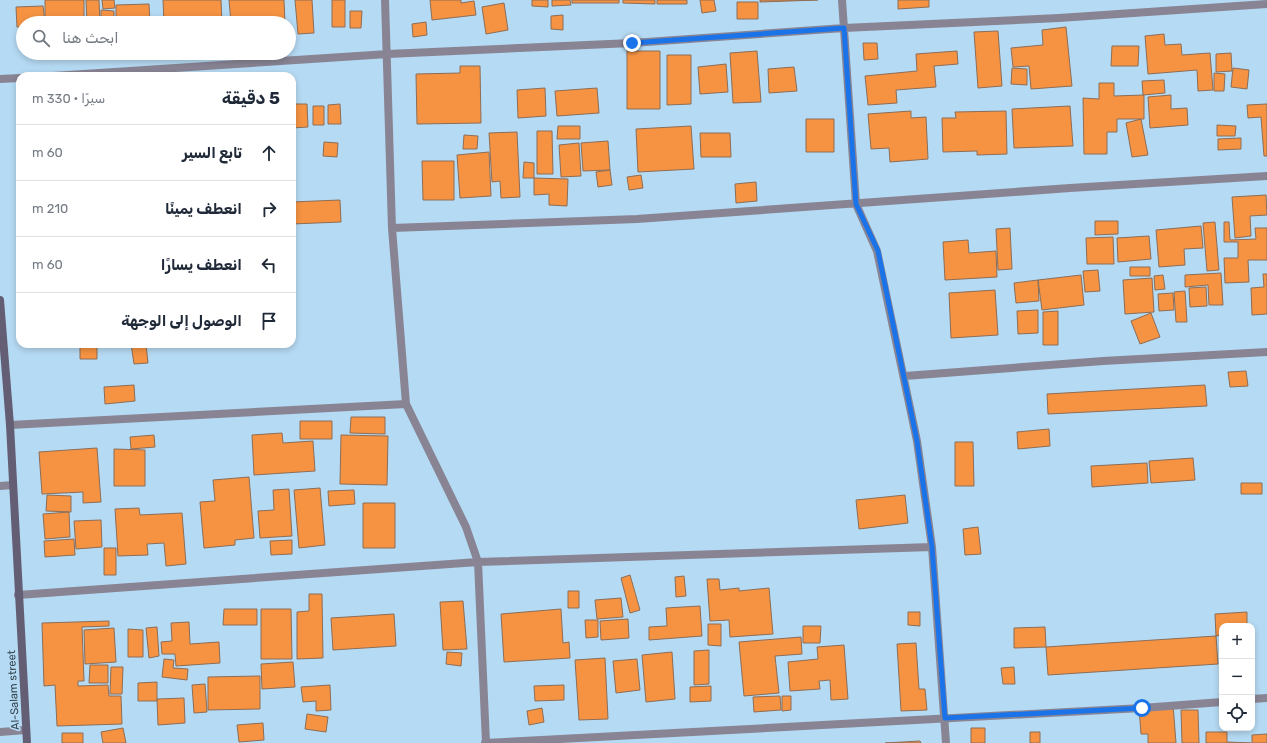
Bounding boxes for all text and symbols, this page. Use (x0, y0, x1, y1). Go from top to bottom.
search box (16, 16, 296, 60)
icon: search (30, 27, 52, 49)
text: ابحث هنا (62, 29, 119, 47)
route end (623, 34, 641, 52)
text: 5 دقيقة (222, 88, 280, 108)
text: سيرًا · 330 m (32, 91, 105, 106)
icon: ahead (258, 142, 280, 164)
text: تابع السير (182, 144, 242, 162)
text: 60 m (32, 145, 63, 160)
icon: right (258, 198, 280, 220)
text: انعطف يمينًا (165, 200, 242, 218)
text: 210 m (32, 201, 68, 216)
icon: left (258, 254, 280, 276)
text: انعطف يسارًا (161, 256, 242, 274)
text: 60 m (32, 257, 63, 272)
icon: arrive (258, 310, 280, 332)
text: الوصول إلى الوجهة (121, 312, 242, 330)
map controls (1219, 623, 1255, 731)
button: + (1219, 623, 1255, 659)
street label: Al-Salam street (5, 649, 22, 730)
button: − (1219, 659, 1255, 695)
button: locate (1219, 695, 1255, 731)
route start (1133, 699, 1151, 717)

